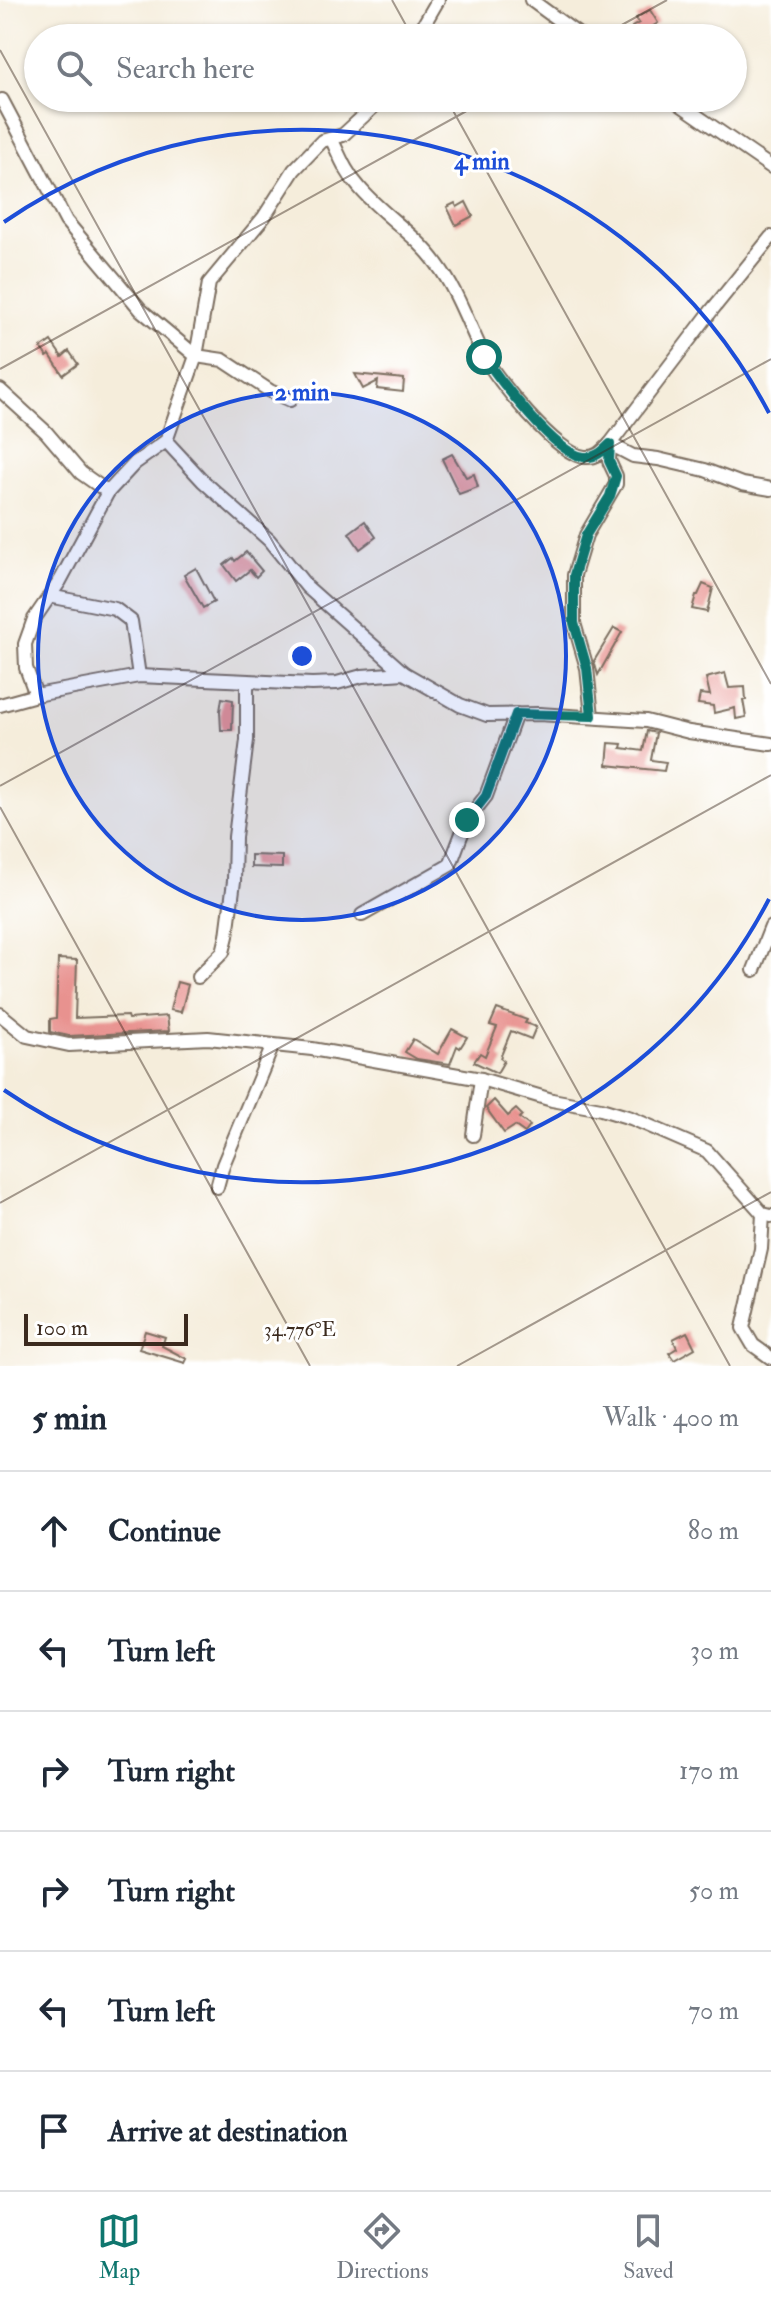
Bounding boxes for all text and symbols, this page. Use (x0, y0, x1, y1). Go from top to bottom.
search box (24, 24, 747, 112)
icon: search (52, 46, 96, 90)
text: Search here (116, 50, 255, 87)
text: 4 min (453, 146, 510, 177)
route start (466, 339, 502, 375)
text: 2 min (275, 377, 330, 408)
centre of rings (288, 642, 316, 670)
route end (449, 802, 485, 838)
scale bar (24, 1310, 188, 1346)
text: 100 m (36, 1314, 88, 1342)
text: 34.776°E (264, 1317, 336, 1342)
text: 5 min (32, 1397, 107, 1440)
text: Walk · 400 m (603, 1402, 739, 1434)
icon: ahead (32, 1509, 76, 1553)
text: Continue (108, 1513, 221, 1550)
text: 80 m (688, 1515, 739, 1547)
icon: left (32, 1629, 76, 1673)
text: Turn left (108, 1633, 215, 1670)
text: 30 m (690, 1635, 739, 1667)
icon: right (32, 1749, 76, 1793)
text: Turn right (108, 1753, 235, 1790)
text: 170 m (679, 1755, 739, 1787)
icon: right (32, 1869, 76, 1913)
text: Turn right (108, 1873, 235, 1910)
text: 50 m (689, 1875, 739, 1907)
icon: left (32, 1989, 76, 2033)
text: Turn left (108, 1993, 215, 2030)
text: 70 m (688, 1995, 739, 2027)
icon: arrive (32, 2109, 76, 2153)
text: Arrive at destination (108, 2113, 348, 2150)
tab: Map (97, 2209, 141, 2285)
tab: Directions (336, 2209, 429, 2285)
tab: Saved (623, 2209, 674, 2285)

